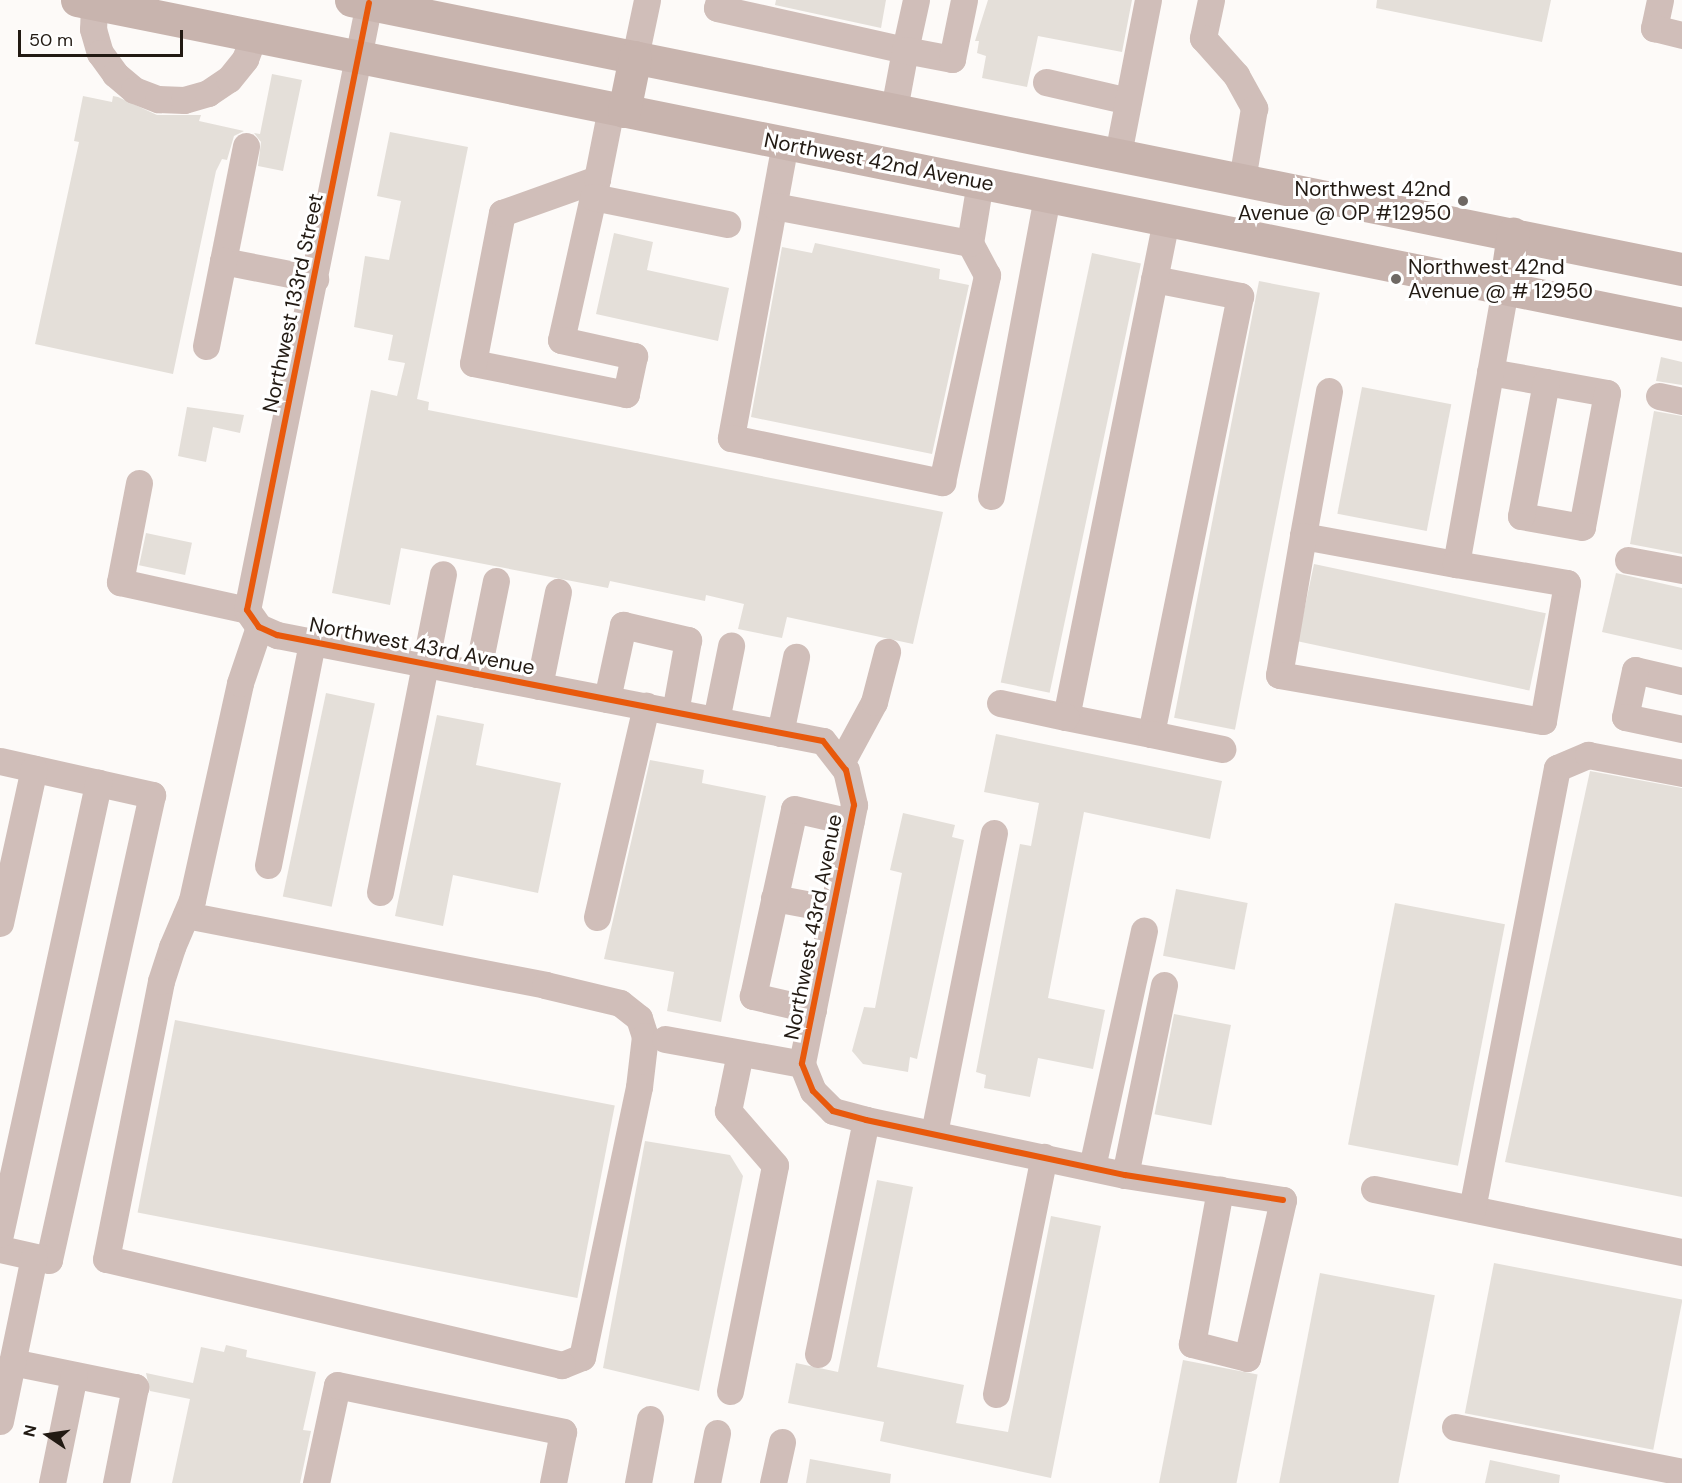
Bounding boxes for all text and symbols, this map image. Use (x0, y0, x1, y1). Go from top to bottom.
scale bar (21, 18, 186, 56)
text: 50 m (29, 28, 73, 52)
street label: Northwest 42nd Avenue (762, 127, 996, 197)
place label: Northwest 42nd Avenue @ OP #12950 (1238, 176, 1451, 226)
street label: Northwest 133rd Street (257, 191, 329, 415)
marker: Northwest 42nd Avenue @ OP #12950 (1456, 194, 1470, 208)
place label: Northwest 42nd Avenue @ # 12950 (1408, 254, 1593, 304)
marker: Northwest 42nd Avenue @ # 12950 (1389, 272, 1403, 286)
street label: Northwest 43rd Avenue (307, 612, 537, 680)
street label: Northwest 43rd Avenue (779, 812, 847, 1042)
north arrow (18, 1405, 78, 1465)
text: N (18, 1423, 42, 1439)

